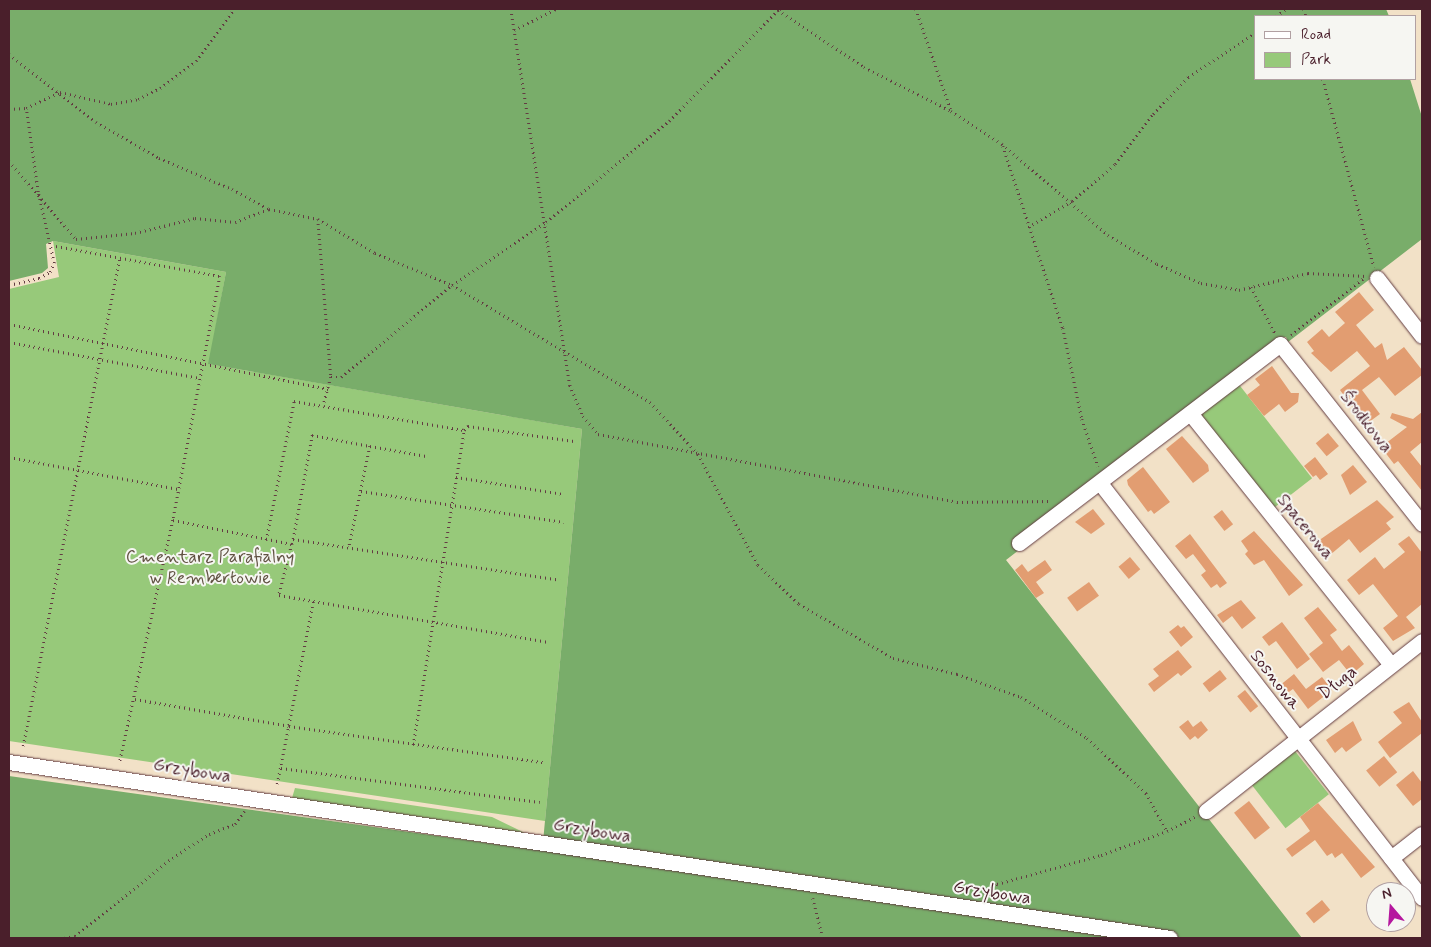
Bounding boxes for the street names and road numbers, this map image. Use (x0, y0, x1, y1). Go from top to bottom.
street label: Środkowa (1335, 387, 1397, 457)
street label: Spacerowa (1272, 490, 1338, 564)
street label: Sosnowa (1245, 646, 1305, 714)
street label: Długa (1314, 661, 1362, 705)
street label: Grzybowa (152, 754, 232, 788)
street label: Grzybowa (552, 814, 632, 848)
street label: Grzybowa (952, 876, 1032, 910)

